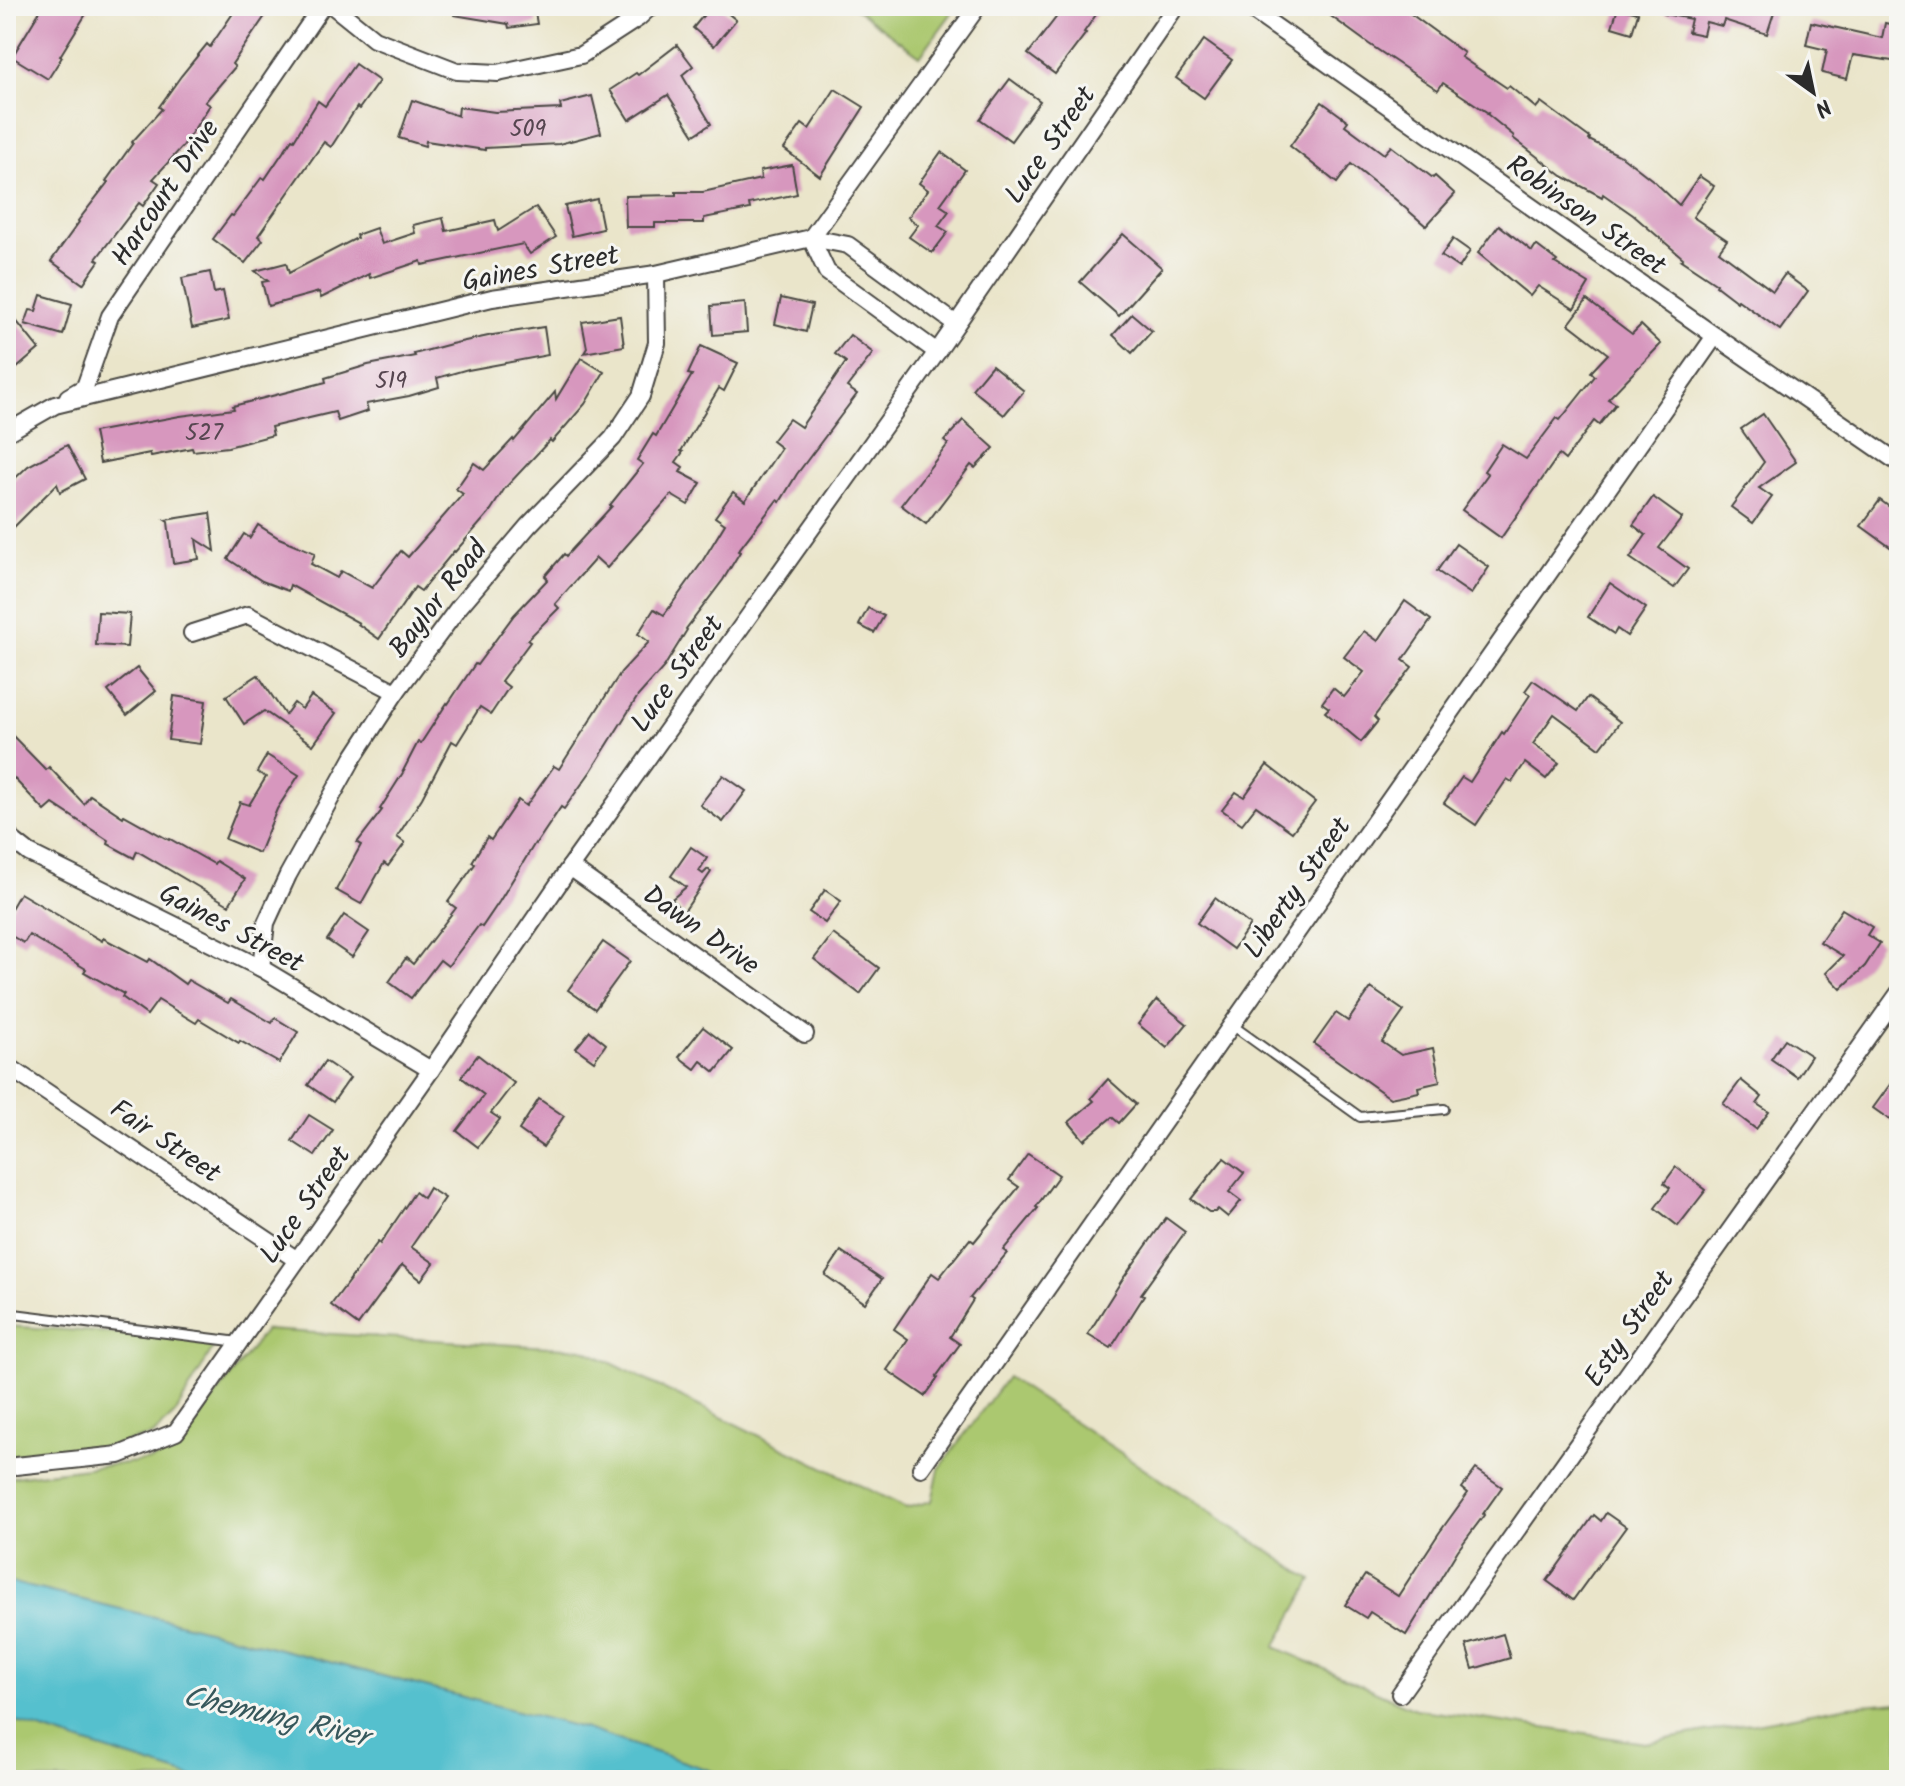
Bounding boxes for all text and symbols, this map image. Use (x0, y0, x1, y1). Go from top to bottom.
north arrow (1773, 52, 1853, 132)
street label: Luce Street (994, 76, 1109, 214)
text: N (1807, 88, 1838, 125)
street label: Harcourt Drive (100, 110, 232, 276)
house number: 509 (510, 110, 547, 149)
street label: Robinson Street (1496, 144, 1676, 289)
street label: Gaines Street (458, 233, 624, 305)
house number: 519 (375, 362, 407, 401)
house number: 527 (185, 414, 224, 453)
street label: Baylor Road (378, 530, 501, 669)
street label: Luce Street (620, 605, 737, 743)
street label: Liberty Street (1232, 807, 1364, 969)
street label: Gaines Street (150, 872, 312, 987)
street label: Dawn Drive (633, 874, 769, 988)
street label: Fair Street (100, 1088, 230, 1197)
street label: Luce Street (249, 1136, 364, 1274)
street label: Esty Street (1573, 1260, 1688, 1397)
water label: Chemung River (178, 1673, 379, 1764)

